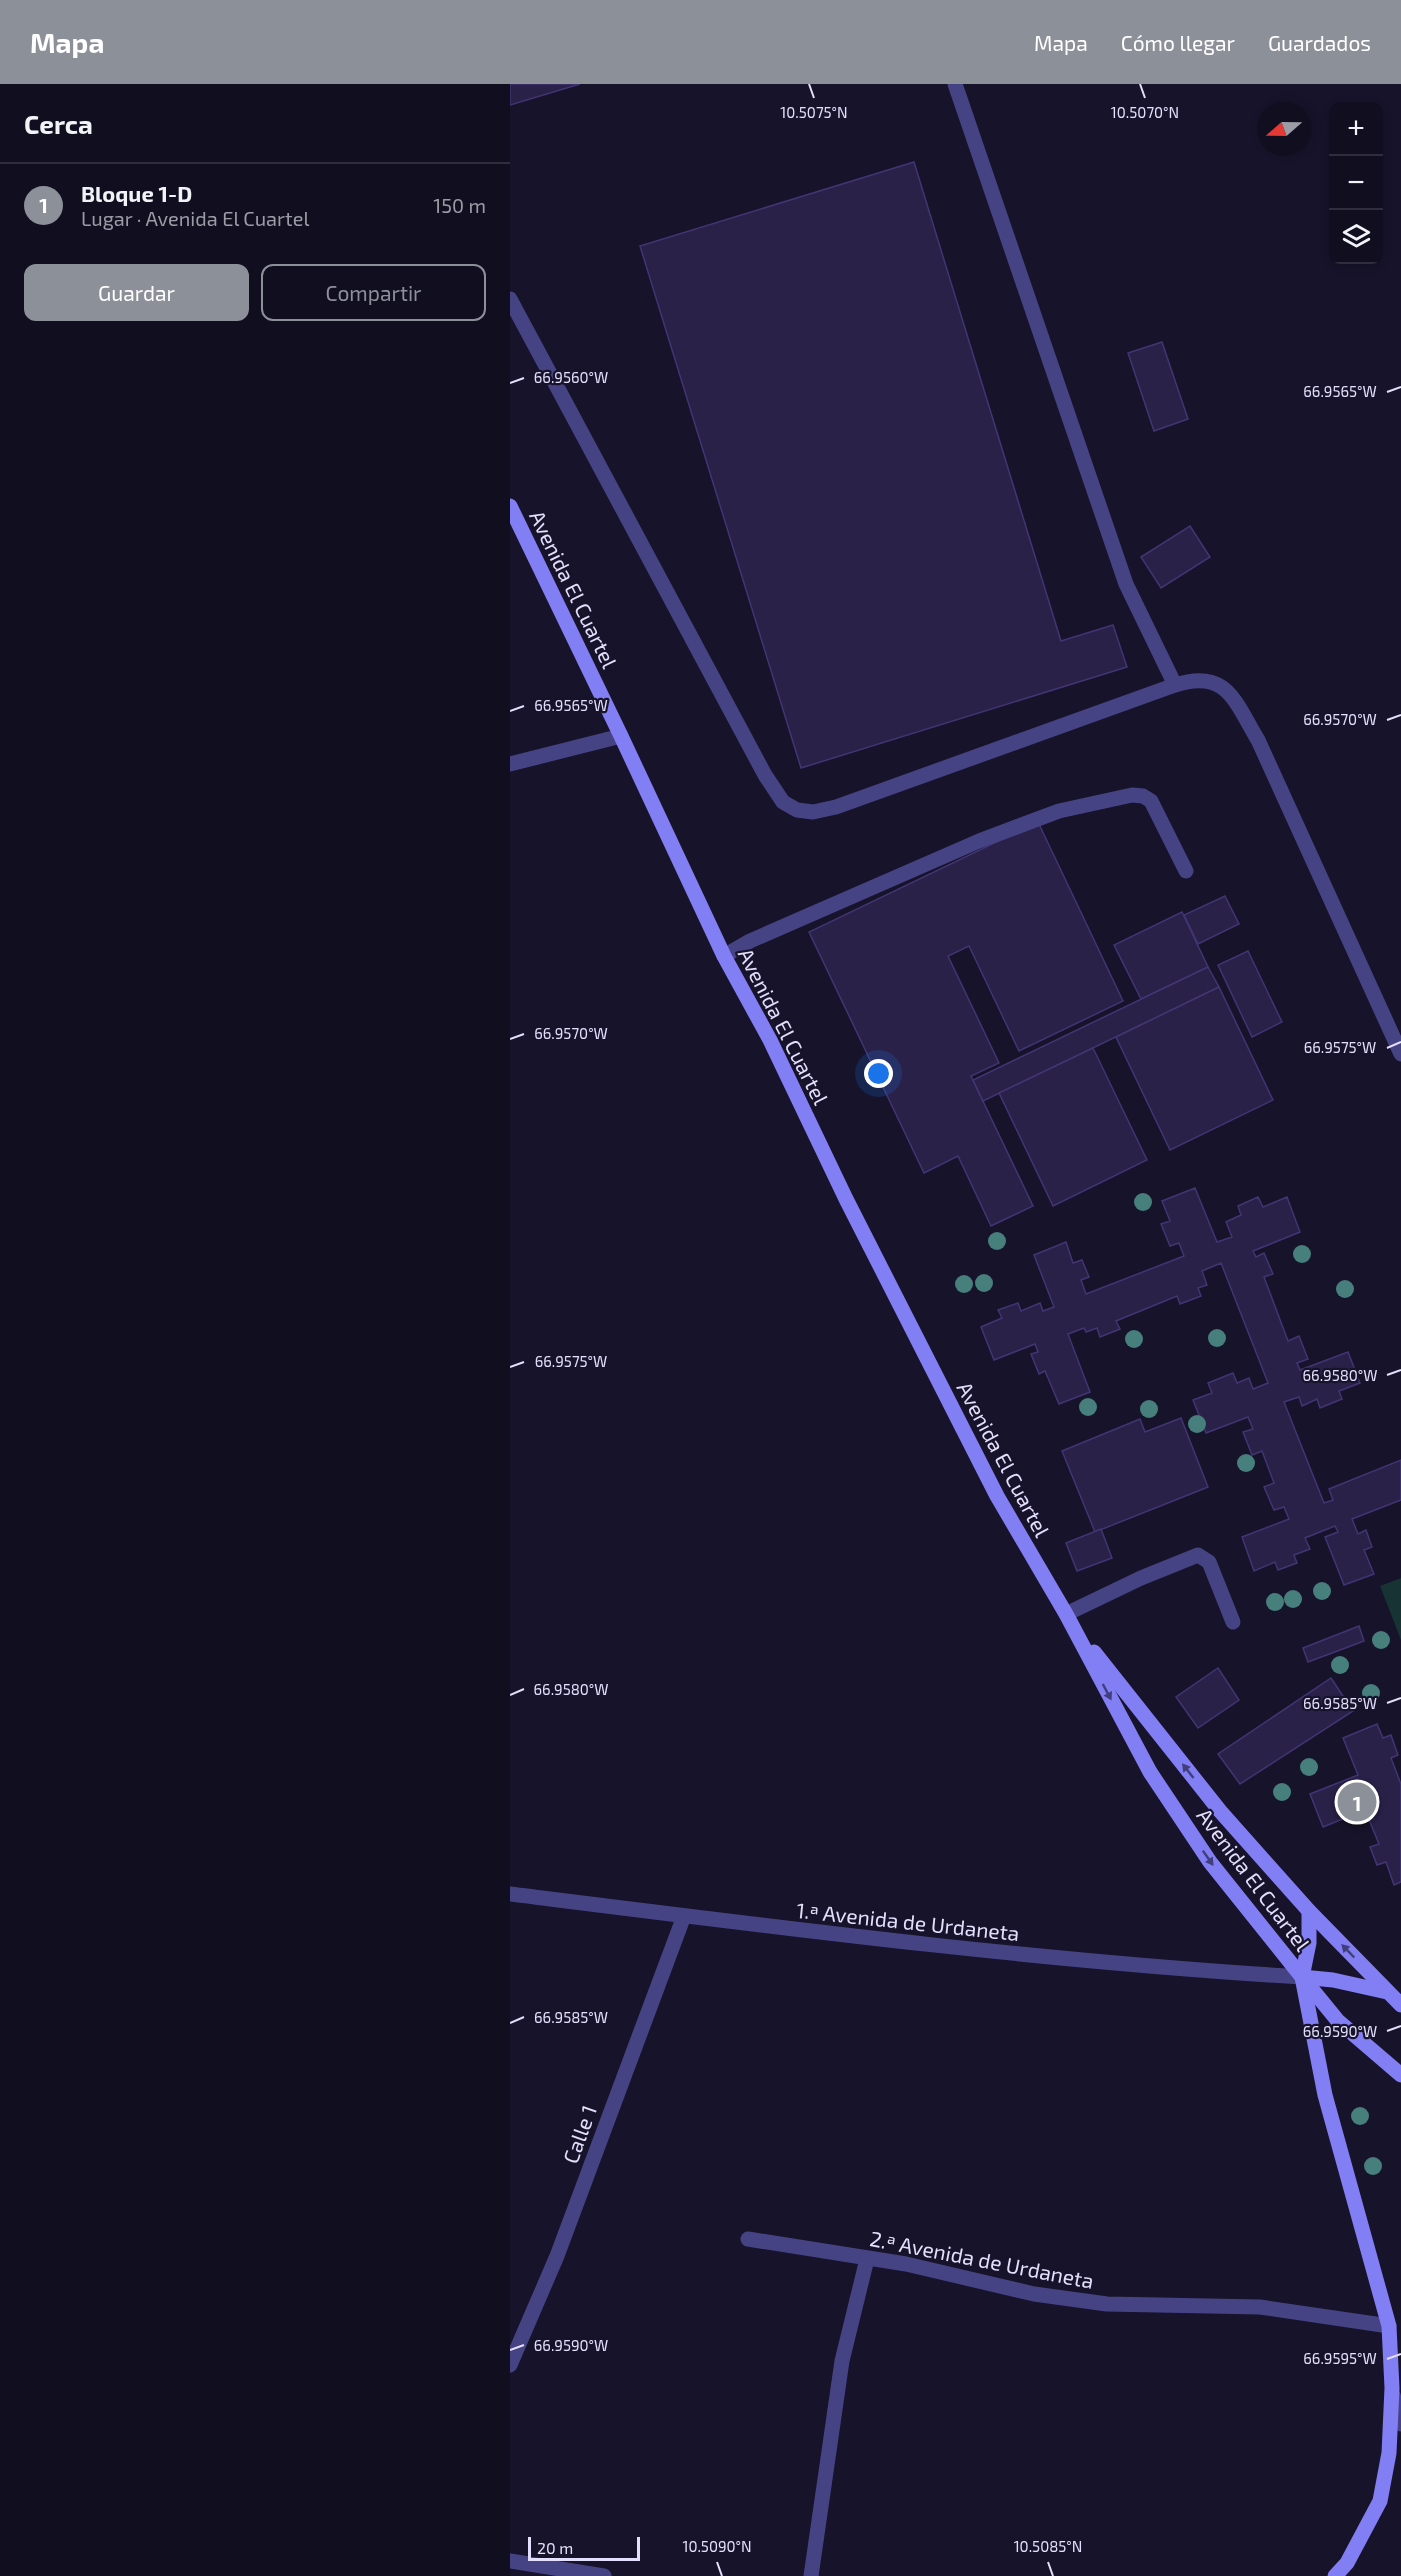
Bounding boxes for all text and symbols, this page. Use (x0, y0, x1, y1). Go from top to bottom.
text: Mapa (30, 25, 104, 59)
text: Mapa (1034, 30, 1088, 55)
text: Cómo llegar (1121, 30, 1235, 55)
text: Guardados (1268, 30, 1371, 55)
north arrow (1257, 102, 1311, 156)
map controls (1329, 102, 1383, 264)
button: + (1329, 102, 1383, 156)
text: 10.5075°N (780, 103, 848, 121)
text: 10.5070°N (1111, 103, 1179, 121)
text: Cerca (24, 108, 93, 139)
button: − (1329, 156, 1383, 210)
text: Bloque 1-D (81, 180, 192, 206)
text: 1 (39, 193, 48, 217)
text: 150 m (433, 193, 486, 217)
text: Lugar · Avenida El Cuartel (81, 206, 309, 230)
button: layers (1329, 210, 1383, 264)
button: Guardar (24, 264, 249, 321)
button: Compartir (261, 264, 486, 321)
text: 66.9560°W (534, 368, 608, 386)
text: 66.9565°W (1303, 382, 1377, 400)
street label: Avenida El Cuartel (525, 506, 623, 673)
text: 66.9565°W (534, 696, 608, 714)
text: 66.9570°W (1303, 710, 1377, 728)
street label: Avenida El Cuartel (734, 944, 835, 1109)
text: 66.9570°W (534, 1024, 608, 1042)
text: 66.9575°W (1304, 1038, 1376, 1056)
your location (864, 1059, 893, 1088)
text: 66.9575°W (535, 1352, 607, 1370)
text: 66.9580°W (1302, 1366, 1378, 1384)
street label: Avenida El Cuartel (953, 1377, 1056, 1542)
text: 66.9580°W (533, 1680, 609, 1698)
one-way arrow (1102, 1683, 1112, 1700)
text: 66.9585°W (1303, 1694, 1377, 1712)
one-way arrow (1183, 1764, 1195, 1779)
pin: 1 (1338, 1780, 1376, 1824)
street label: Avenida El Cuartel (1192, 1803, 1316, 1956)
one-way arrow (1202, 1850, 1214, 1866)
street label: 1.ª Avenida de Urdaneta (795, 1897, 1021, 1945)
one-way arrow (1341, 1945, 1355, 1959)
text: 66.9585°W (534, 2008, 608, 2026)
text: 66.9590°W (1303, 2022, 1377, 2040)
street label: Calle 1 (557, 2101, 601, 2167)
street label: 2.ª Avenida de Urdaneta (868, 2225, 1096, 2293)
text: 66.9590°W (534, 2336, 608, 2354)
text: 66.9595°W (1303, 2349, 1377, 2367)
scale bar (528, 2534, 640, 2562)
text: 10.5090°N (682, 2537, 752, 2555)
text: 10.5085°N (1014, 2537, 1082, 2555)
text: 20 m (537, 2538, 573, 2557)

